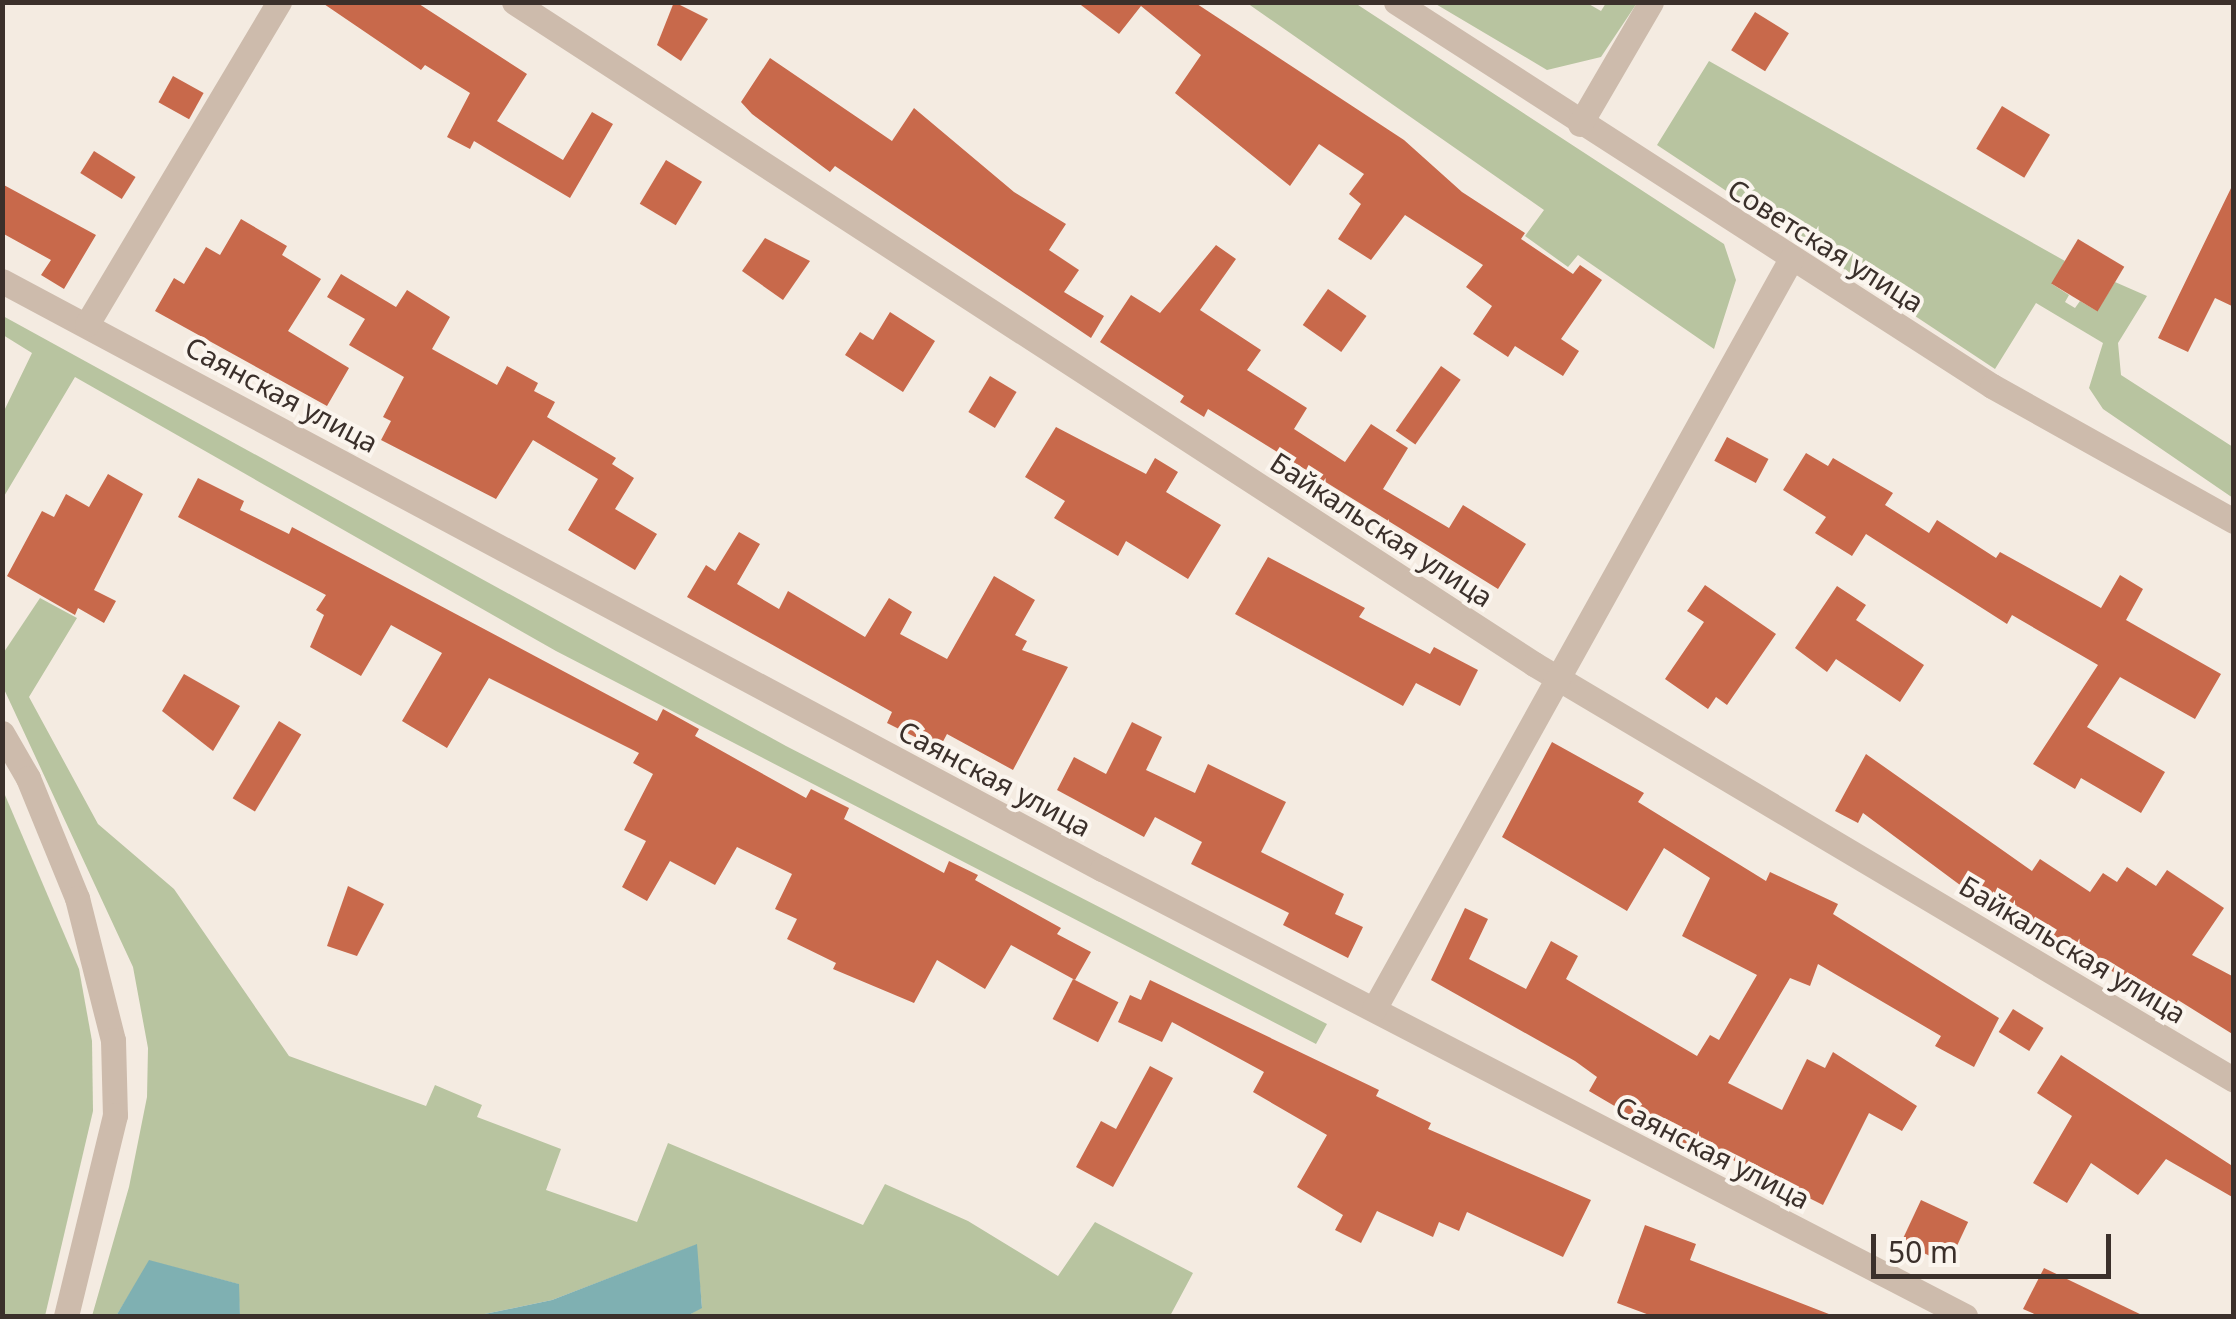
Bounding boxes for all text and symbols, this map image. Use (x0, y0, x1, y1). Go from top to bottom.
street label: Советская улица (1722, 171, 1930, 319)
street label: Саянская улица (180, 329, 384, 459)
street label: Байкальская улица (1265, 445, 1499, 613)
street label: Саянская улица (893, 713, 1097, 843)
street label: Байкальская улица (1954, 868, 2192, 1030)
street label: Саянская улица (1610, 1089, 1816, 1215)
scale bar (1876, 1214, 2116, 1276)
text: 50 m (1888, 1231, 1958, 1272)

